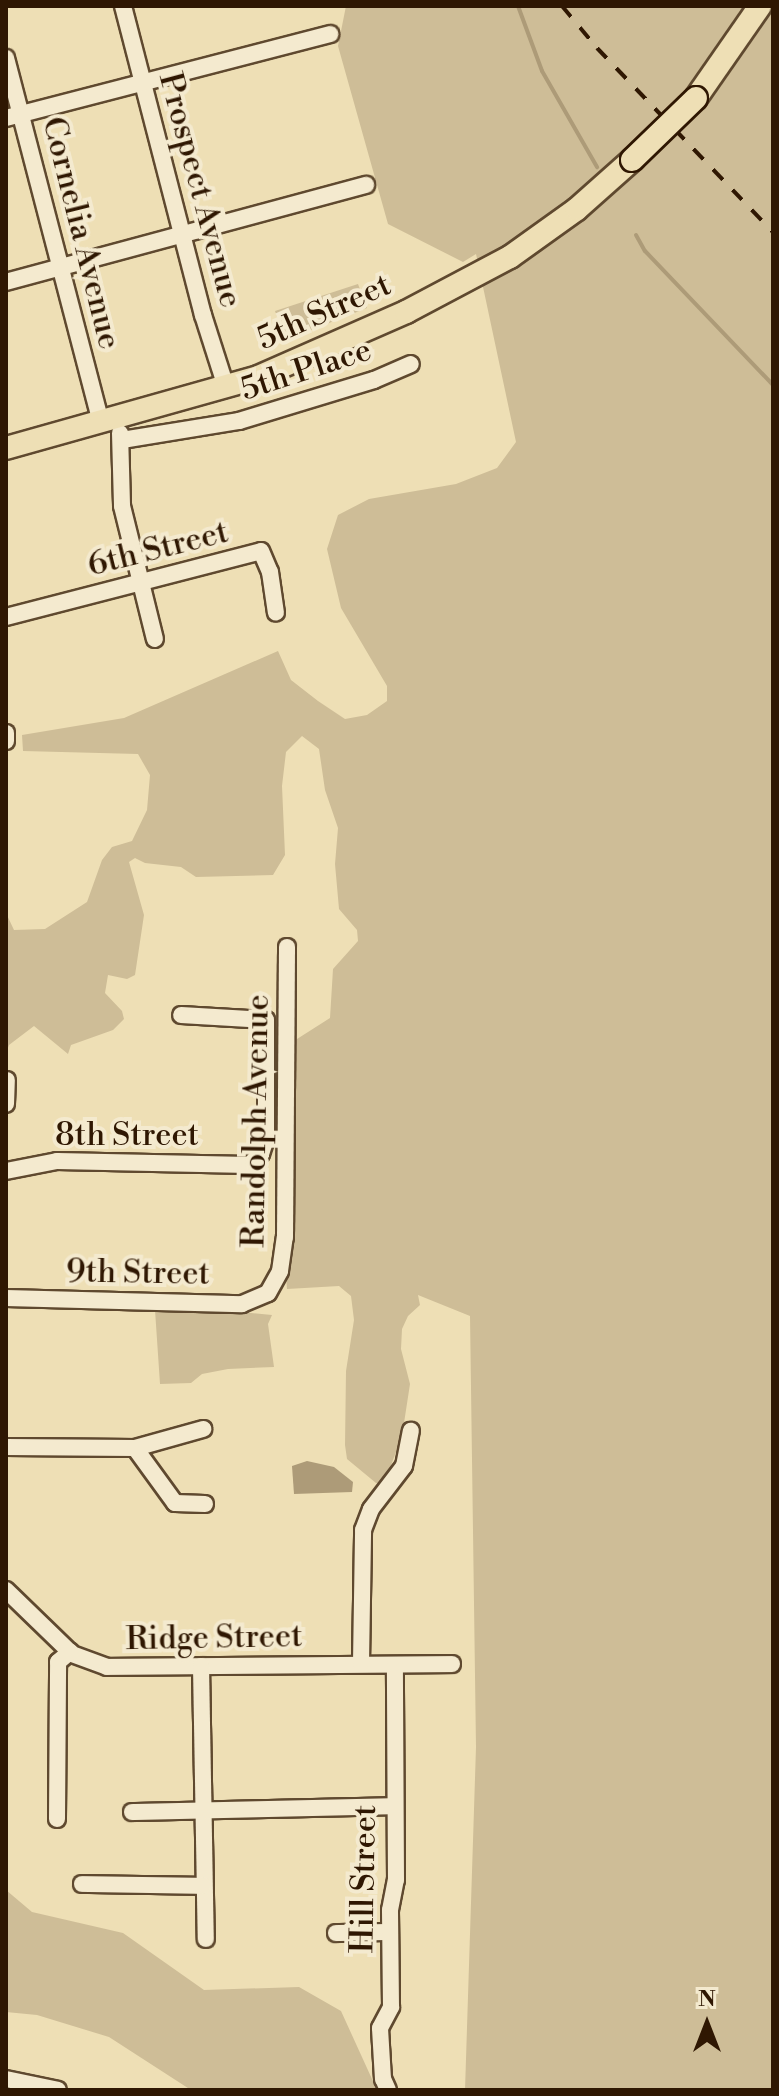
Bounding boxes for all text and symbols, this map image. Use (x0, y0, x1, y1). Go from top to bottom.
street label: Prospect Avenue (150, 68, 250, 312)
street label: Cornelia Avenue (34, 113, 128, 353)
street label: 5th Street (251, 266, 397, 358)
street label: 5th Place (236, 331, 376, 409)
street label: 6th Street (84, 513, 232, 585)
street label: Randolph Avenue (235, 994, 277, 1248)
street label: 8th Street (55, 1116, 199, 1154)
street label: 9th Street (66, 1253, 210, 1293)
street label: Ridge Street (125, 1617, 303, 1659)
street label: Hill Street (344, 1804, 384, 1954)
north arrow (667, 1984, 747, 2064)
text: N (698, 1986, 716, 2013)

